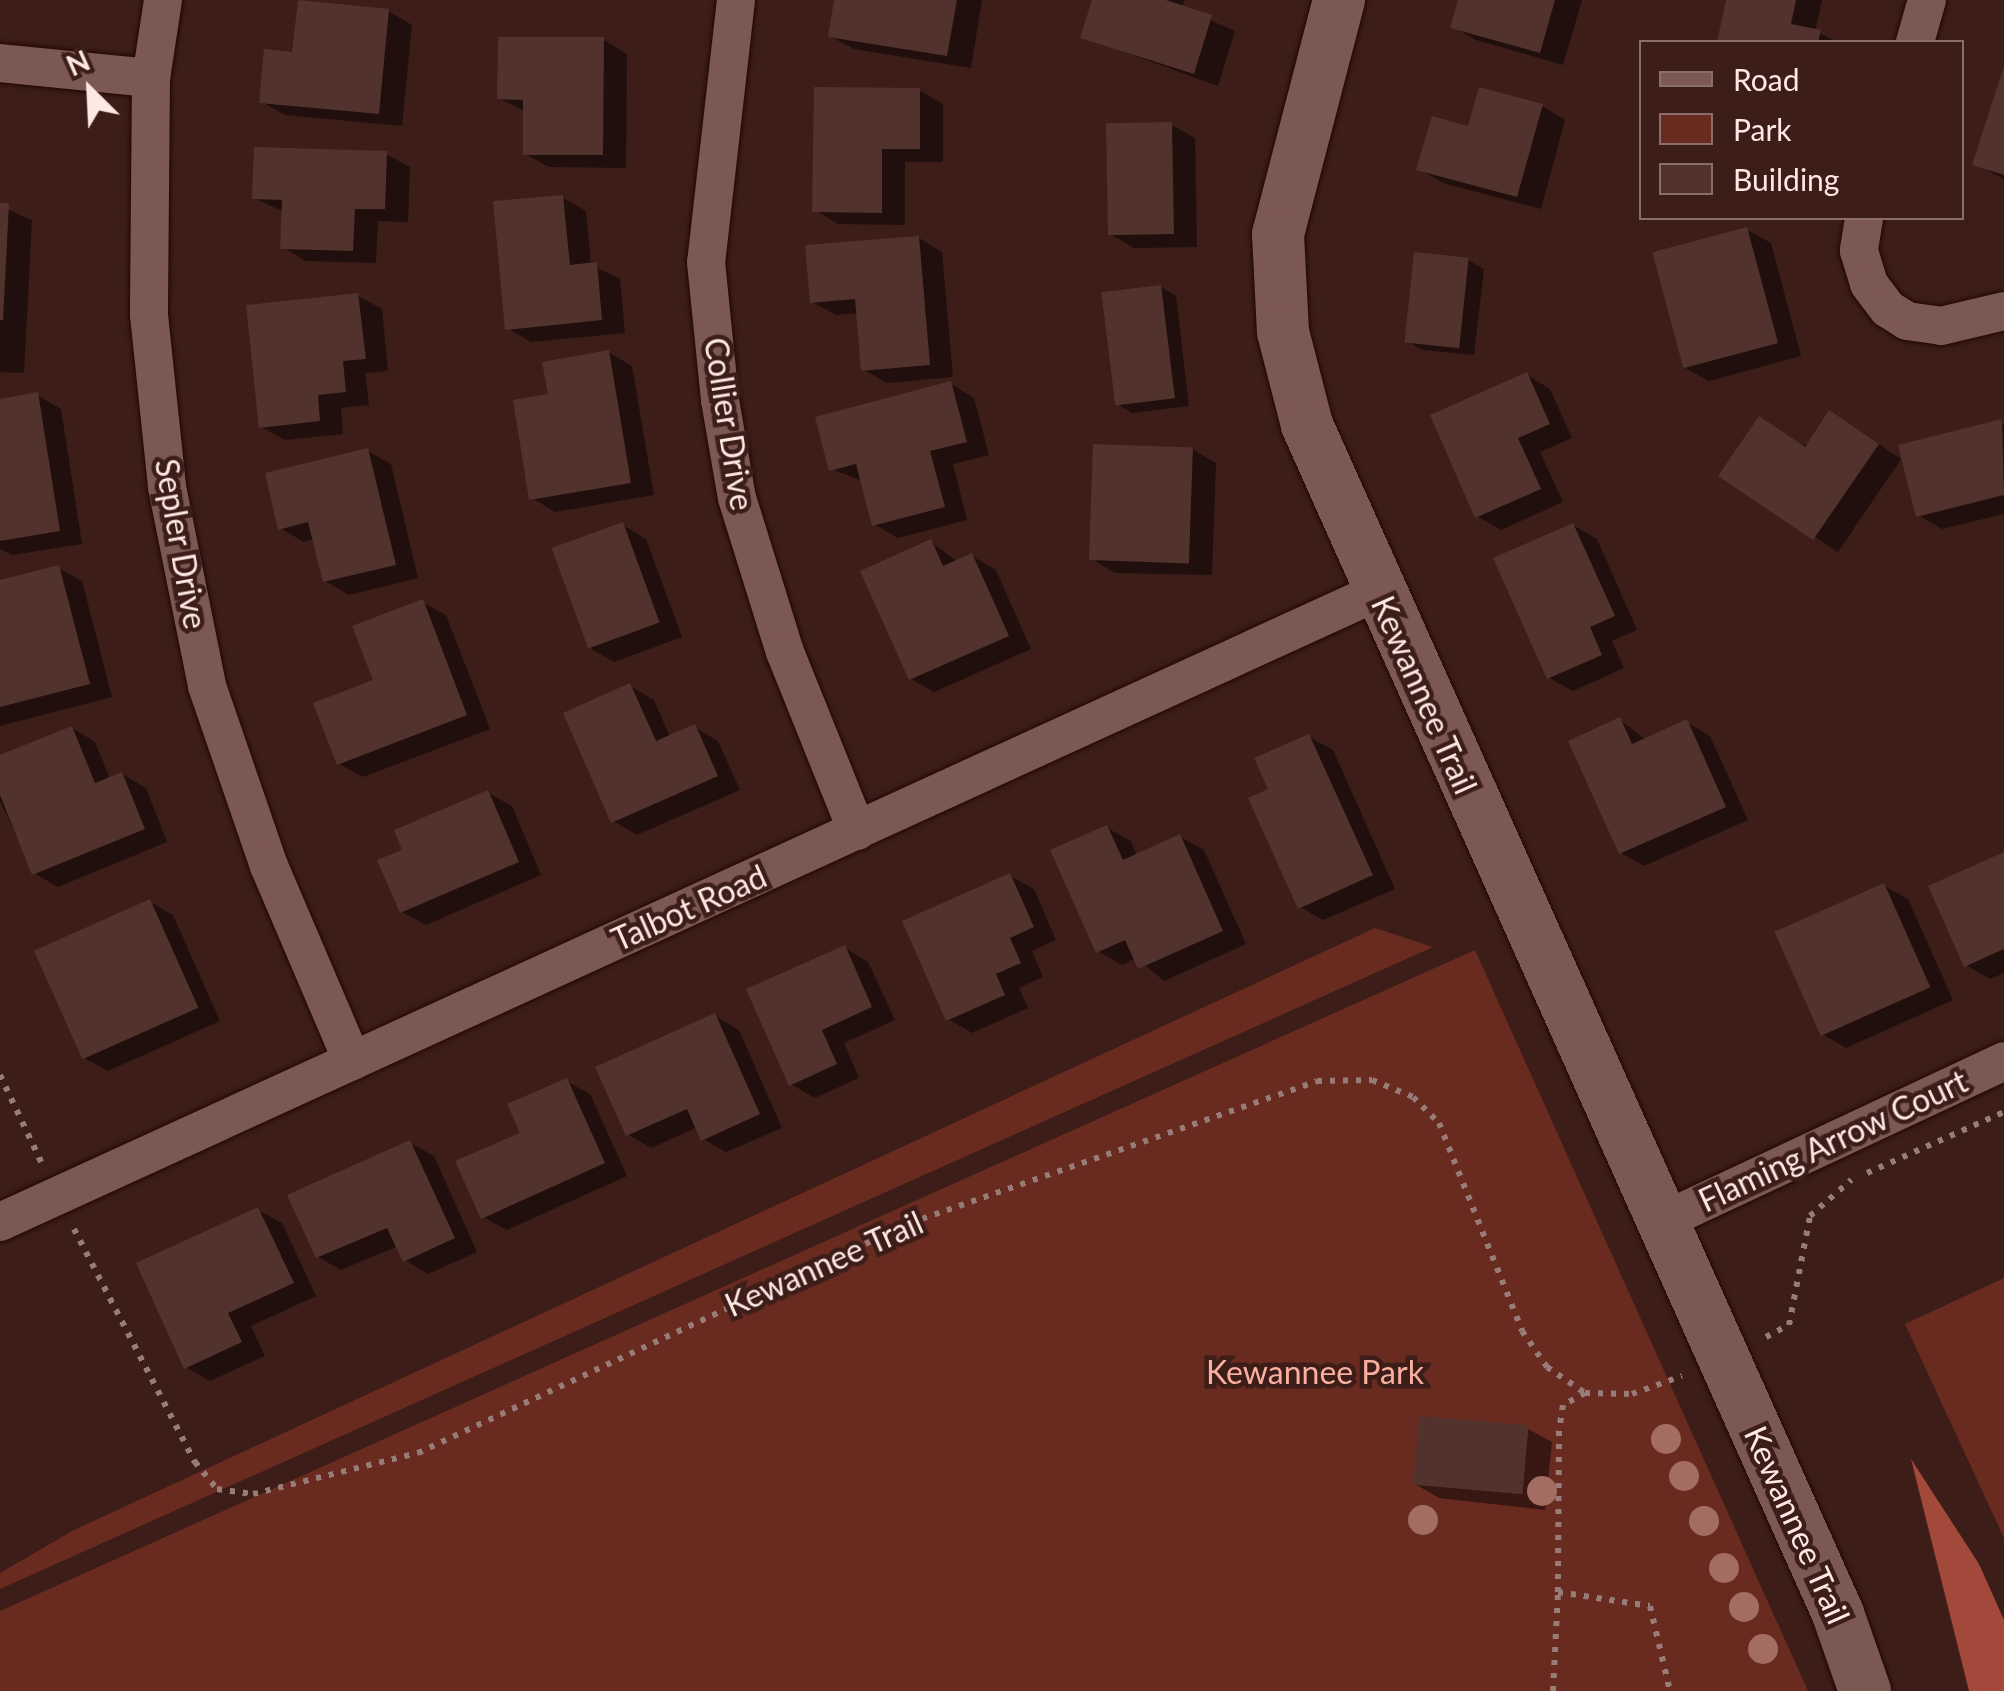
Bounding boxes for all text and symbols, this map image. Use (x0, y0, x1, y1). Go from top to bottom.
north arrow (40, 40, 140, 140)
legend (1639, 40, 1964, 220)
text: N (61, 43, 95, 83)
text: Road (1733, 61, 1800, 97)
text: Park (1733, 111, 1792, 147)
text: Building (1733, 161, 1839, 197)
street label: Collier Drive (696, 335, 762, 513)
street label: Sepler Drive (147, 456, 215, 632)
street label: Kewannee Trail (1363, 590, 1485, 800)
street label: Talbot Road (606, 857, 772, 959)
street label: Flaming Arrow Court (1692, 1062, 1974, 1220)
street label: Kewannee Trail (719, 1203, 929, 1325)
park label: Kewannee Park (1206, 1353, 1424, 1391)
street label: Kewannee Trail (1736, 1420, 1858, 1630)

